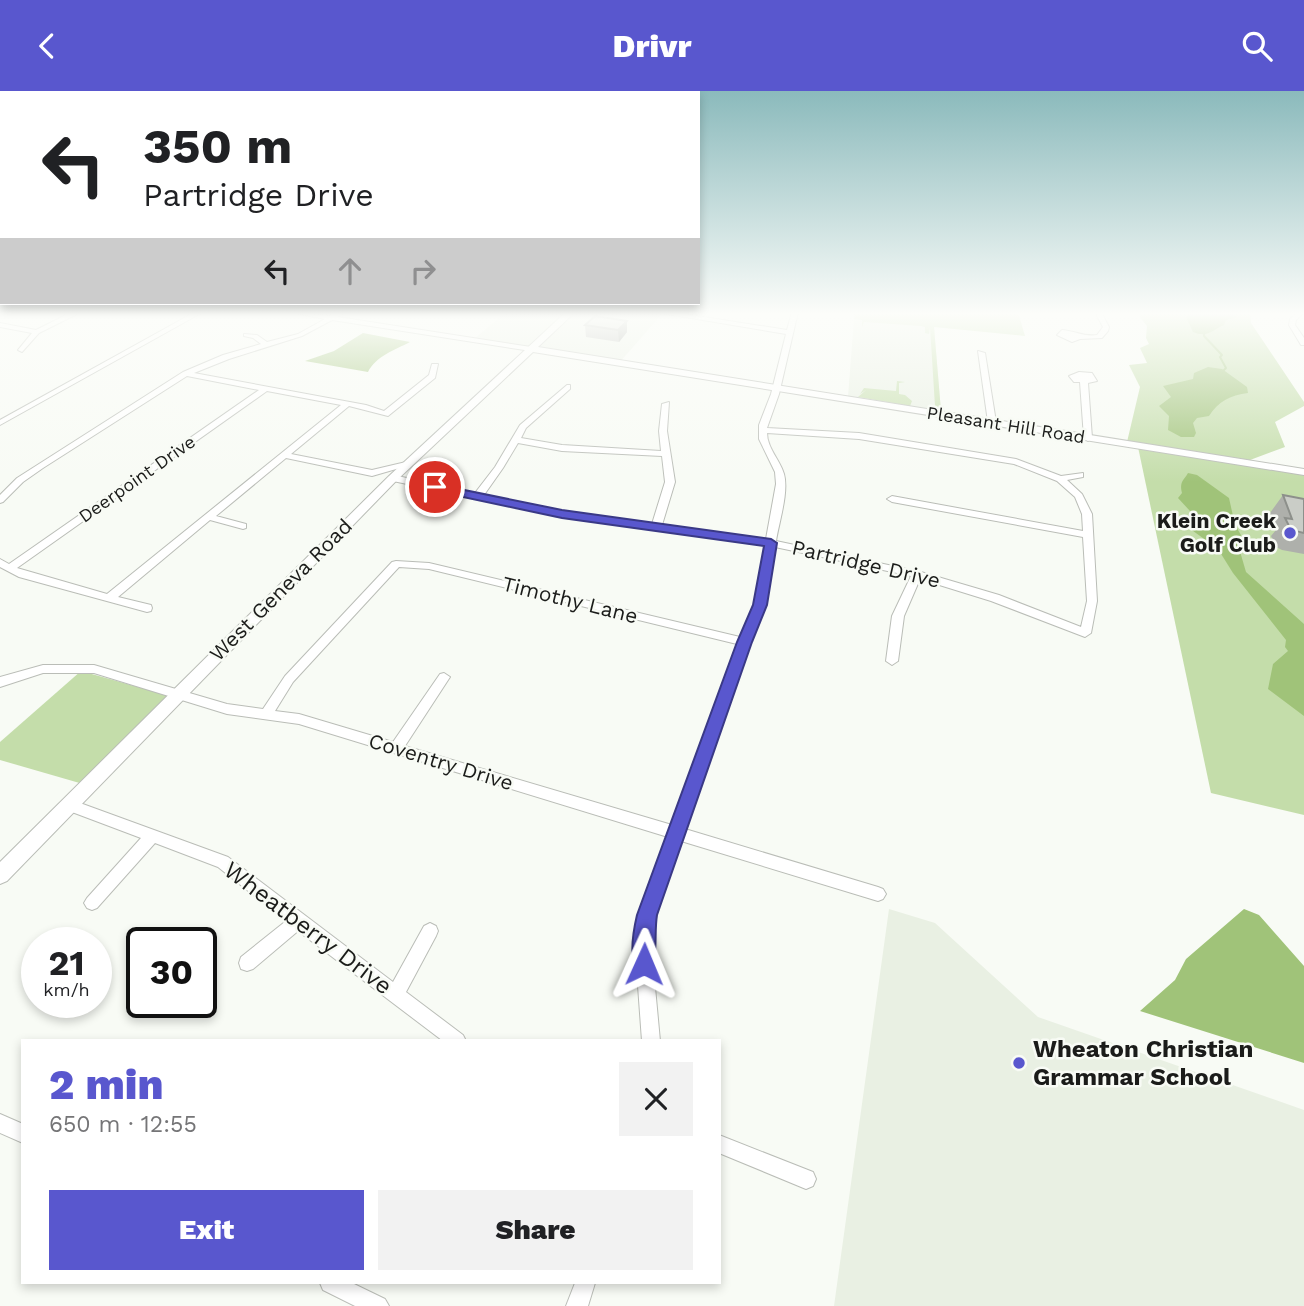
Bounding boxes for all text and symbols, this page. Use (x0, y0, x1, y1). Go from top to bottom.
icon: back (28, 27, 66, 65)
text: Drivr (613, 27, 691, 65)
icon: search (1238, 27, 1276, 65)
text: 350 m (143, 117, 292, 175)
icon: left (28, 119, 119, 210)
text: Partridge Drive (143, 176, 374, 214)
icon: left (258, 252, 296, 290)
icon: ahead (331, 252, 369, 290)
icon: right (404, 252, 442, 290)
street label: Pleasant Hill Road (925, 402, 1087, 447)
street label: Deerpoint Drive (74, 431, 199, 527)
pin (405, 457, 465, 517)
icon: arrive (416, 468, 454, 506)
place label: Klein Creek Golf Club (1157, 508, 1277, 557)
street label: West Geneva Road (204, 513, 357, 666)
marker: Klein Creek Golf Club (1282, 525, 1298, 541)
street label: Partridge Drive (790, 534, 943, 593)
street label: Timothy Lane (500, 571, 641, 628)
street label: Coventry Drive (366, 728, 517, 795)
street label: Wheatberry Drive (218, 856, 398, 1000)
speed limit sign: 30 (126, 927, 217, 1018)
position arrow (607, 927, 681, 1001)
text: 21 (49, 942, 84, 984)
text: km/h (43, 979, 90, 1000)
place label: Wheaton Christian Grammar School (1033, 1035, 1253, 1091)
marker: Wheaton Christian Grammar School (1011, 1055, 1027, 1071)
text: 2 min (49, 1060, 163, 1109)
button: close (619, 1062, 693, 1136)
text: 650 m · 12:55 (49, 1111, 197, 1138)
button: Exit (49, 1190, 364, 1270)
button: Share (378, 1190, 693, 1270)

